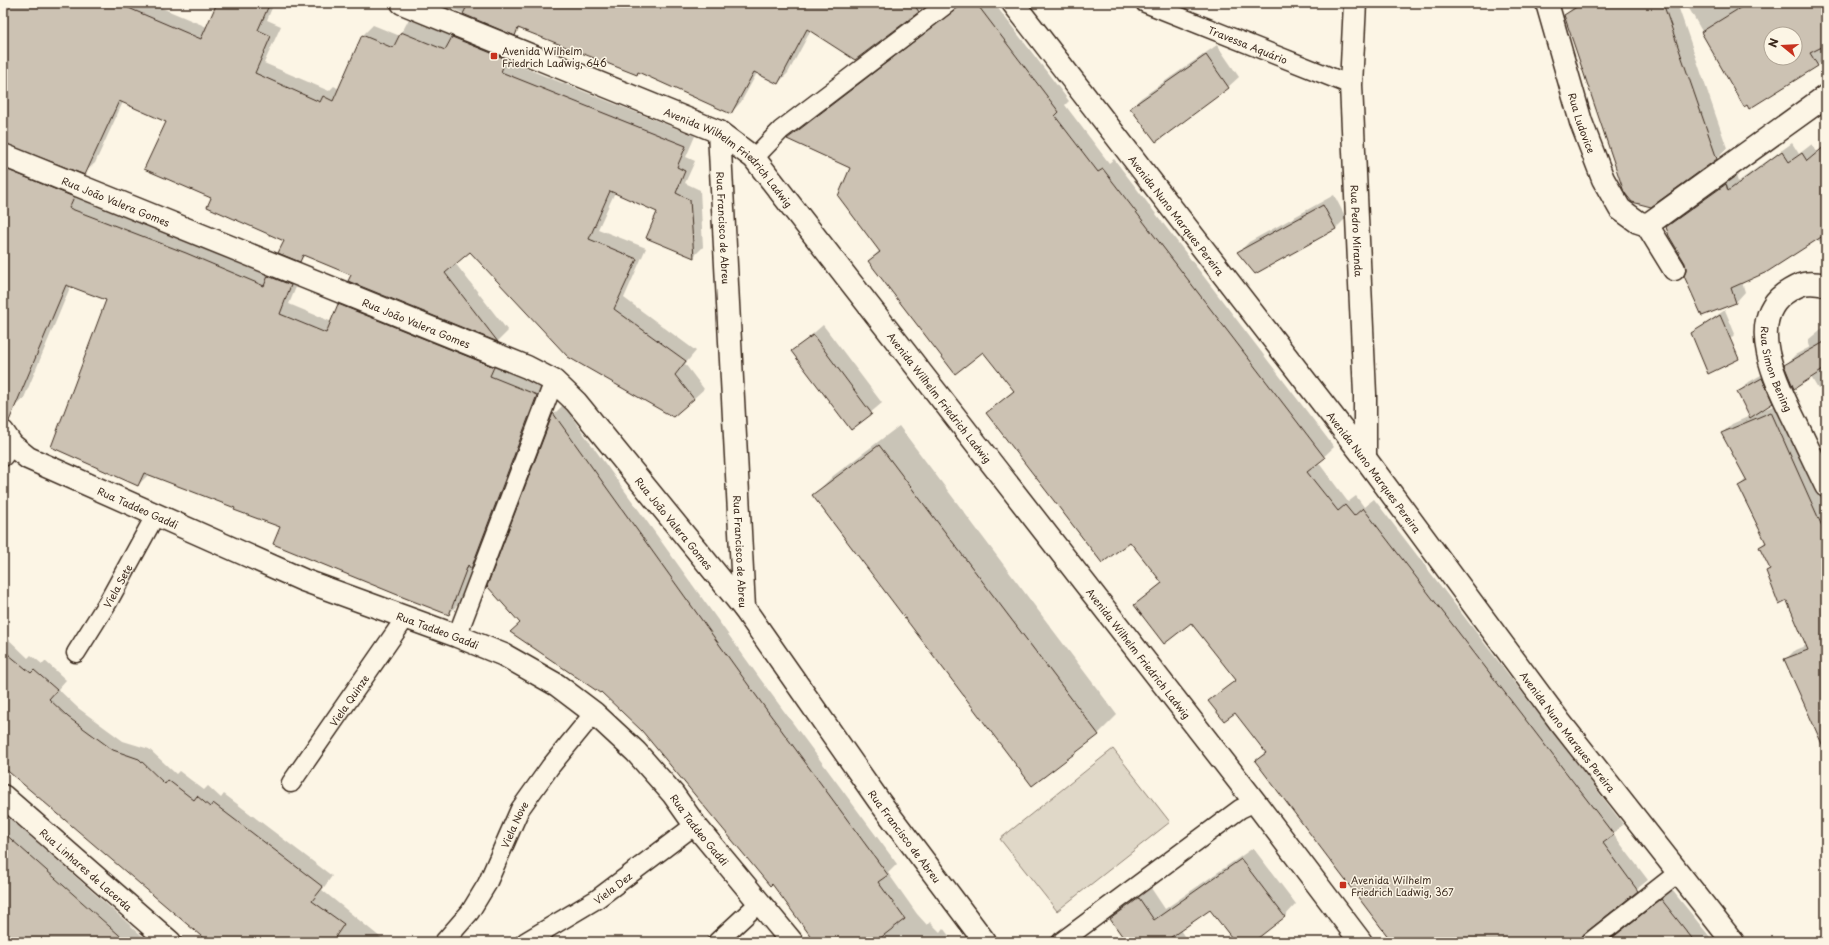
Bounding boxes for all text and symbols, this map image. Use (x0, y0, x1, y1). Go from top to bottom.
street label: Travessa Aquário (1206, 21, 1290, 67)
north arrow (1763, 26, 1803, 66)
text: N (1764, 36, 1783, 50)
place label: Avenida Wilhelm Friedrich Ladwig, 646 (502, 43, 607, 70)
marker: Avenida Wilhelm Friedrich Ladwig, 646 (489, 51, 499, 61)
street label: Rua Ludovice (1565, 91, 1600, 155)
street label: Avenida Wilhelm Friedrich Ladwig (662, 103, 797, 210)
street label: Avenida Nuno Marques Pereira (1126, 152, 1229, 279)
street label: Rua Francisco de Abreu (714, 171, 734, 285)
street label: Rua João Valera Gomes (60, 172, 173, 229)
street label: Rua Pedro Miranda (1348, 184, 1367, 278)
street label: Rua João Valera Gomes (360, 294, 473, 351)
street label: Rua Simon Bening (1758, 326, 1797, 414)
street label: Avenida Wilhelm Friedrich Ladwig (884, 329, 996, 466)
street label: Avenida Nuno Marques Pereira (1324, 408, 1425, 536)
street label: Rua João Valera Gomes (632, 473, 717, 573)
street label: Rua Taddeo Gaddi (95, 482, 181, 531)
street label: Rua Francisco de Abreu (731, 495, 751, 608)
street label: Viela Sete (99, 560, 135, 610)
street label: Avenida Wilhelm Friedrich Ladwig (1083, 584, 1195, 722)
street label: Rua Taddeo Gaddi (395, 607, 482, 652)
street label: Avenida Nuno Marques Pereira (1517, 668, 1620, 795)
street label: Viela Quinze (325, 671, 372, 729)
street label: Rua Francisco de Abreu (866, 786, 945, 885)
street label: Rua Taddeo Gaddi (668, 791, 733, 868)
street label: Viela Nove (496, 797, 531, 850)
street label: Rua Linhares de Lacerda (37, 824, 137, 914)
street label: Viela Dez (590, 868, 635, 907)
place label: Avenida Wilhelm Friedrich Ladwig, 367 (1351, 872, 1454, 899)
marker: Avenida Wilhelm Friedrich Ladwig, 367 (1338, 880, 1348, 890)

